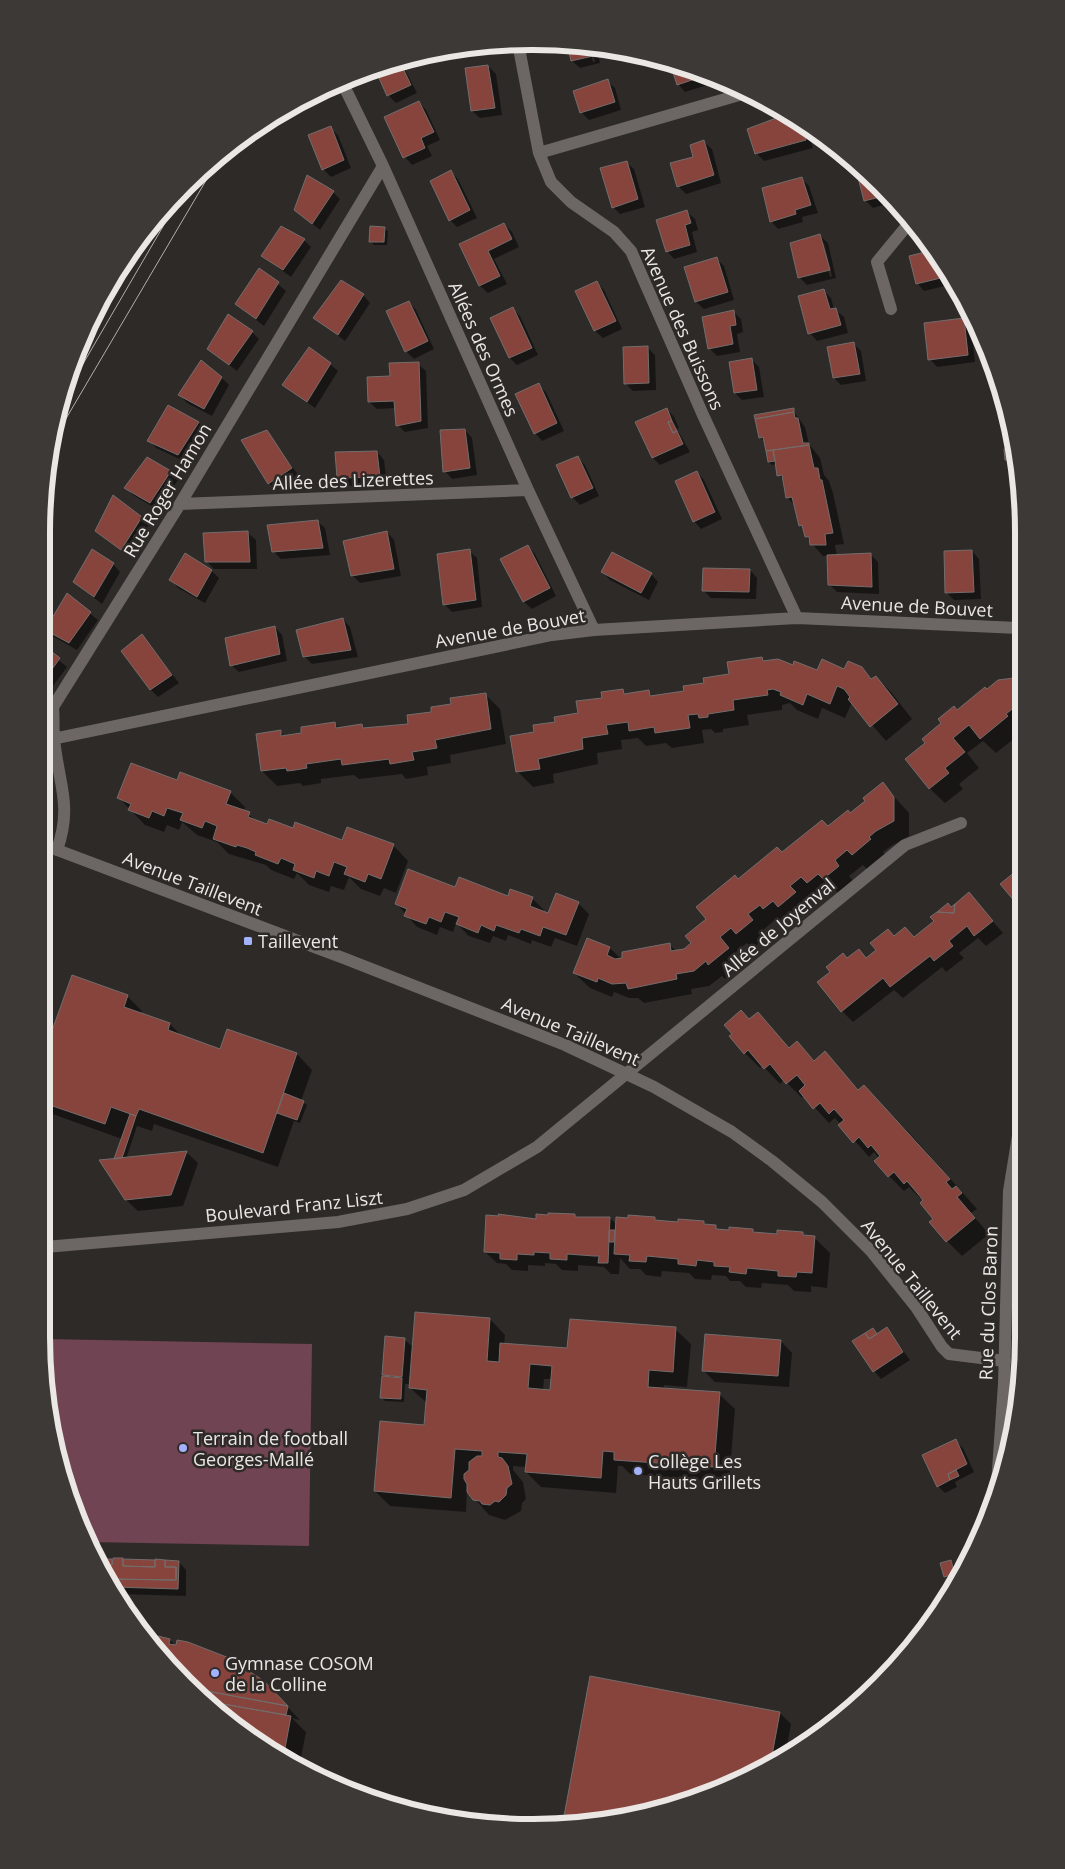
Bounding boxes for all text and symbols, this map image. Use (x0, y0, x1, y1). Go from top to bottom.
street label: Avenue des Buissons (636, 242, 730, 414)
street label: Allées des Ormes (444, 278, 524, 420)
street label: Rue Roger Hamon (117, 418, 217, 562)
street label: Allée des Lizerettes (272, 465, 434, 495)
street label: Avenue de Bouvet (840, 590, 994, 622)
street label: Avenue de Bouvet (433, 603, 587, 653)
street label: Avenue Taillevent (120, 845, 266, 921)
street label: Allée de Joyenval (716, 873, 840, 981)
place label: Taillevent (258, 929, 338, 953)
marker: Taillevent (242, 935, 254, 947)
street label: Avenue Taillevent (498, 991, 644, 1071)
street label: Boulevard Franz Liszt (204, 1185, 384, 1227)
street label: Avenue Taillevent (856, 1214, 968, 1344)
street label: Rue du Clos Baron (973, 1225, 1003, 1381)
place label: Terrain de football Georges-Mallé (193, 1426, 348, 1471)
marker: Terrain de football Georges-Mallé (177, 1442, 189, 1454)
place label: Collège Les Hauts Grillets (648, 1449, 761, 1494)
marker: Collège Les Hauts Grillets (632, 1465, 644, 1477)
place label: Gymnase COSOM de la Colline (225, 1651, 374, 1696)
marker: Gymnase COSOM de la Colline (209, 1667, 221, 1679)

